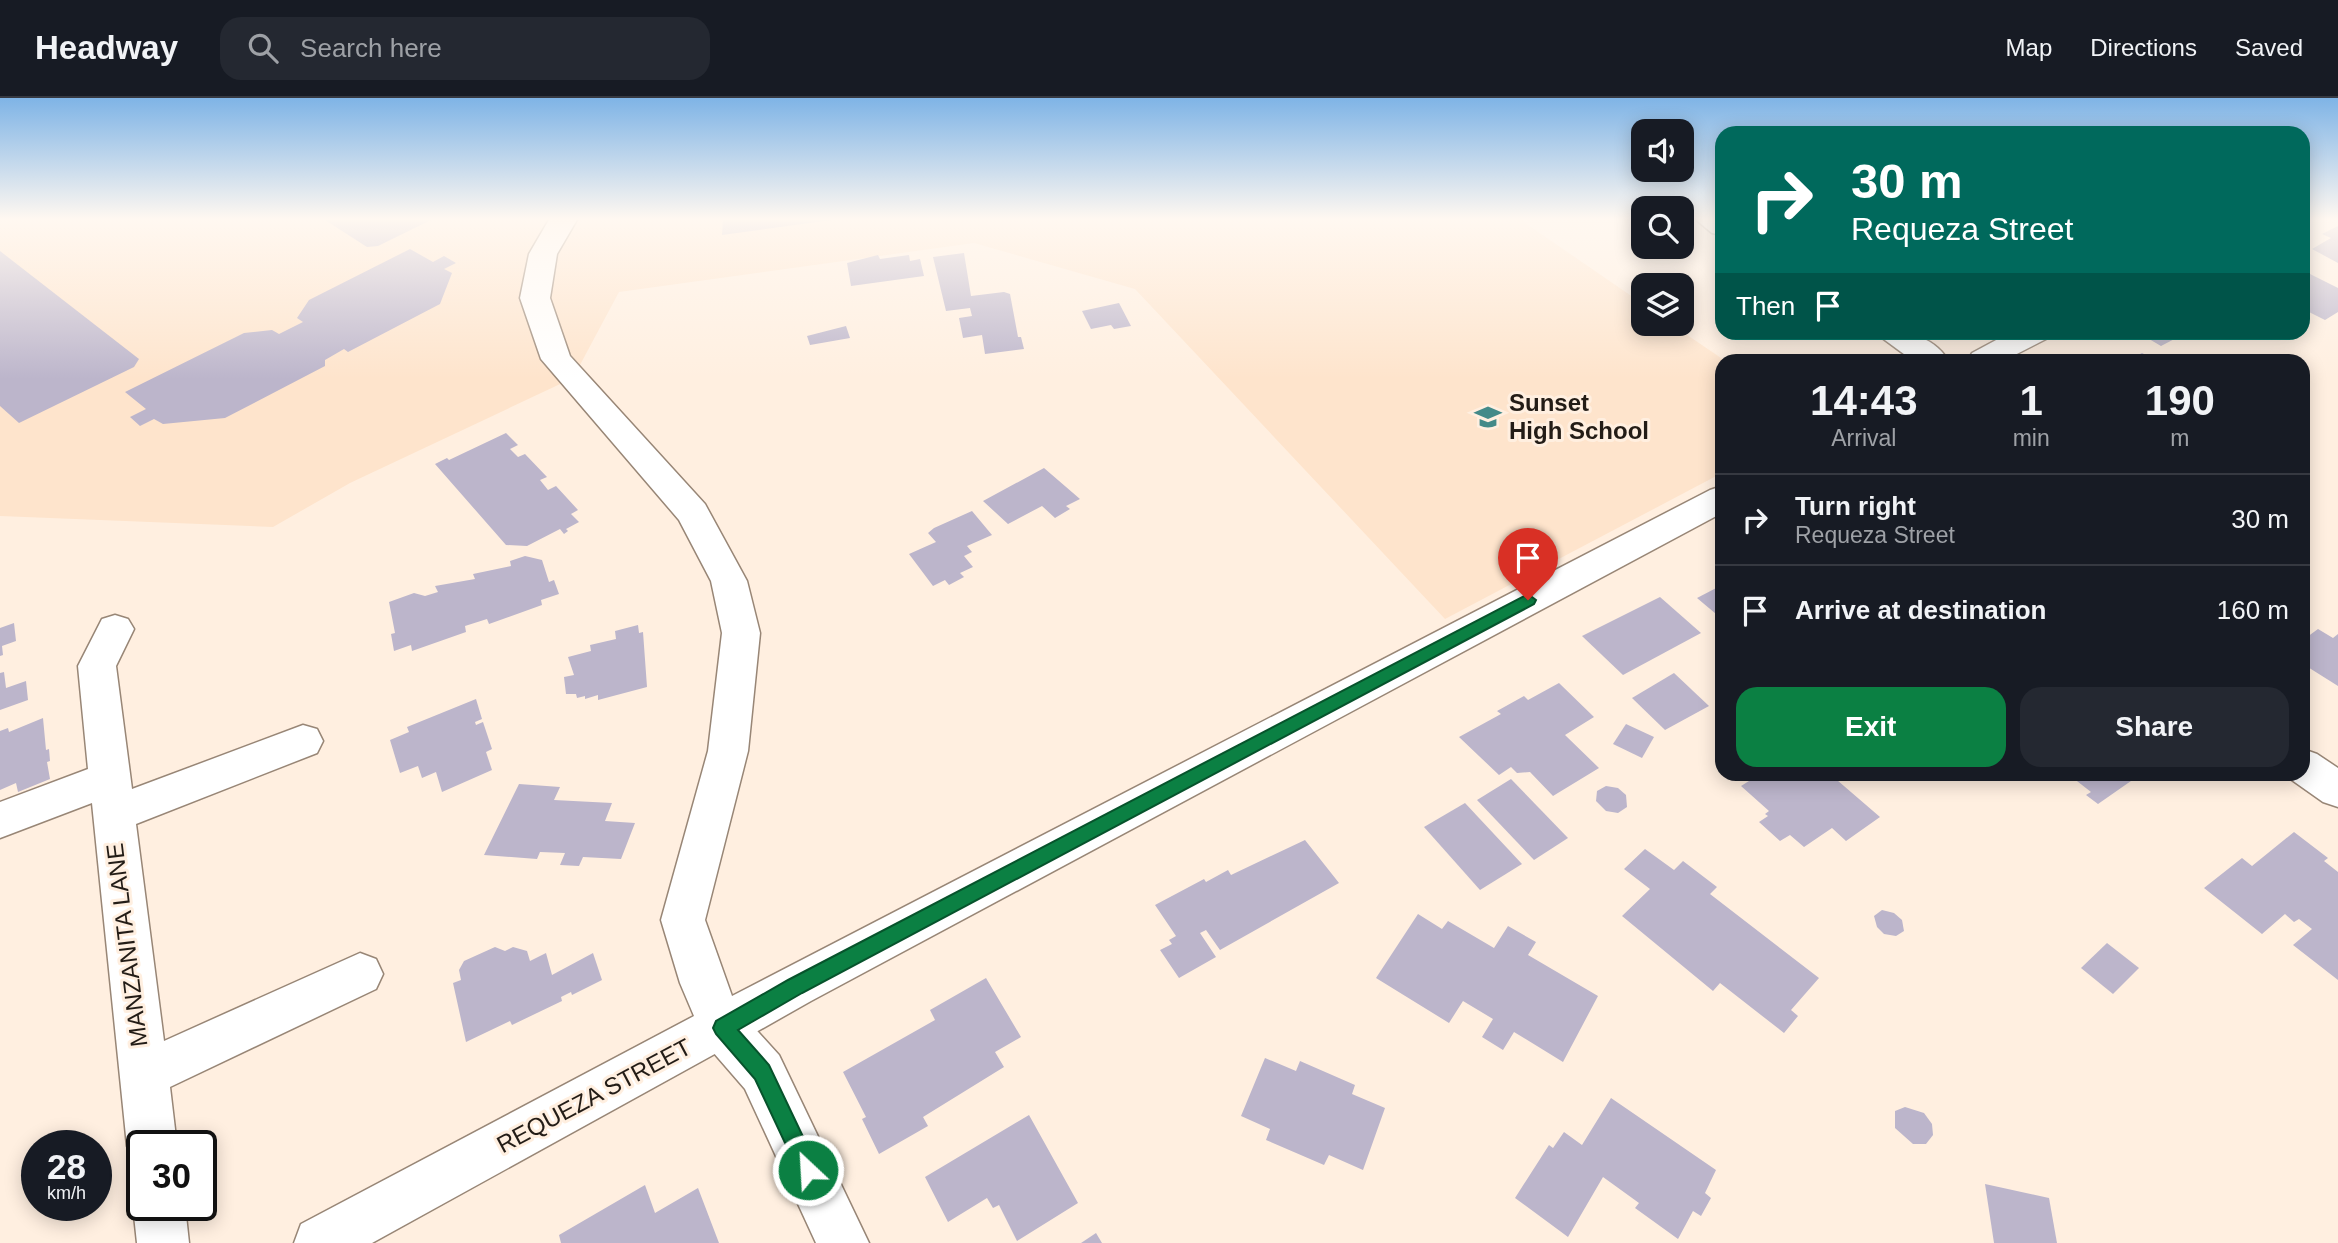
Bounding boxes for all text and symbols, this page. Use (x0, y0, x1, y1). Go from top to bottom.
search box (220, 17, 710, 80)
text: Headway (35, 29, 178, 66)
icon: search (244, 29, 282, 67)
text: Search here (300, 33, 442, 63)
text: Map (2006, 34, 2052, 61)
text: Directions (2090, 34, 2197, 61)
text: Saved (2235, 34, 2303, 61)
map controls (1631, 119, 1694, 336)
button: sound (1631, 119, 1694, 182)
icon: right (1736, 154, 1827, 245)
text: 30 m (1851, 154, 1963, 208)
button: search (1631, 196, 1694, 259)
text: Requeza Street (1851, 211, 2073, 247)
button: layers (1631, 273, 1694, 336)
icon: arrive (1809, 287, 1847, 325)
text: Then (1736, 291, 1795, 321)
text: 14:43 (1810, 377, 1918, 424)
text: 1 (2019, 377, 2043, 424)
text: 190 (2145, 377, 2215, 424)
place label: Sunset High School (1509, 389, 1649, 444)
school or university icon: Sunset High School (1473, 402, 1503, 432)
text: Arrival (1831, 425, 1896, 451)
text: min (2013, 425, 2050, 451)
text: m (2170, 425, 2189, 451)
text: Turn right (1795, 491, 1916, 521)
icon: right (1736, 501, 1774, 539)
text: 30 m (2231, 504, 2289, 534)
text: Requeza Street (1795, 522, 1955, 548)
pin (1498, 528, 1558, 600)
icon: arrive (1509, 539, 1547, 577)
icon: arrive (1736, 592, 1774, 630)
text: Arrive at destination (1795, 595, 2046, 625)
text: 160 m (2217, 595, 2289, 625)
button: Exit (1736, 687, 2006, 767)
button: Share (2020, 687, 2289, 767)
street label: MANZANITA LANE (101, 842, 152, 1048)
street label: REQUEZA STREET (492, 1033, 696, 1158)
speed limit sign: 30 (126, 1130, 217, 1221)
position arrow (771, 1133, 845, 1207)
text: 28 (47, 1147, 86, 1186)
text: km/h (47, 1183, 86, 1203)

